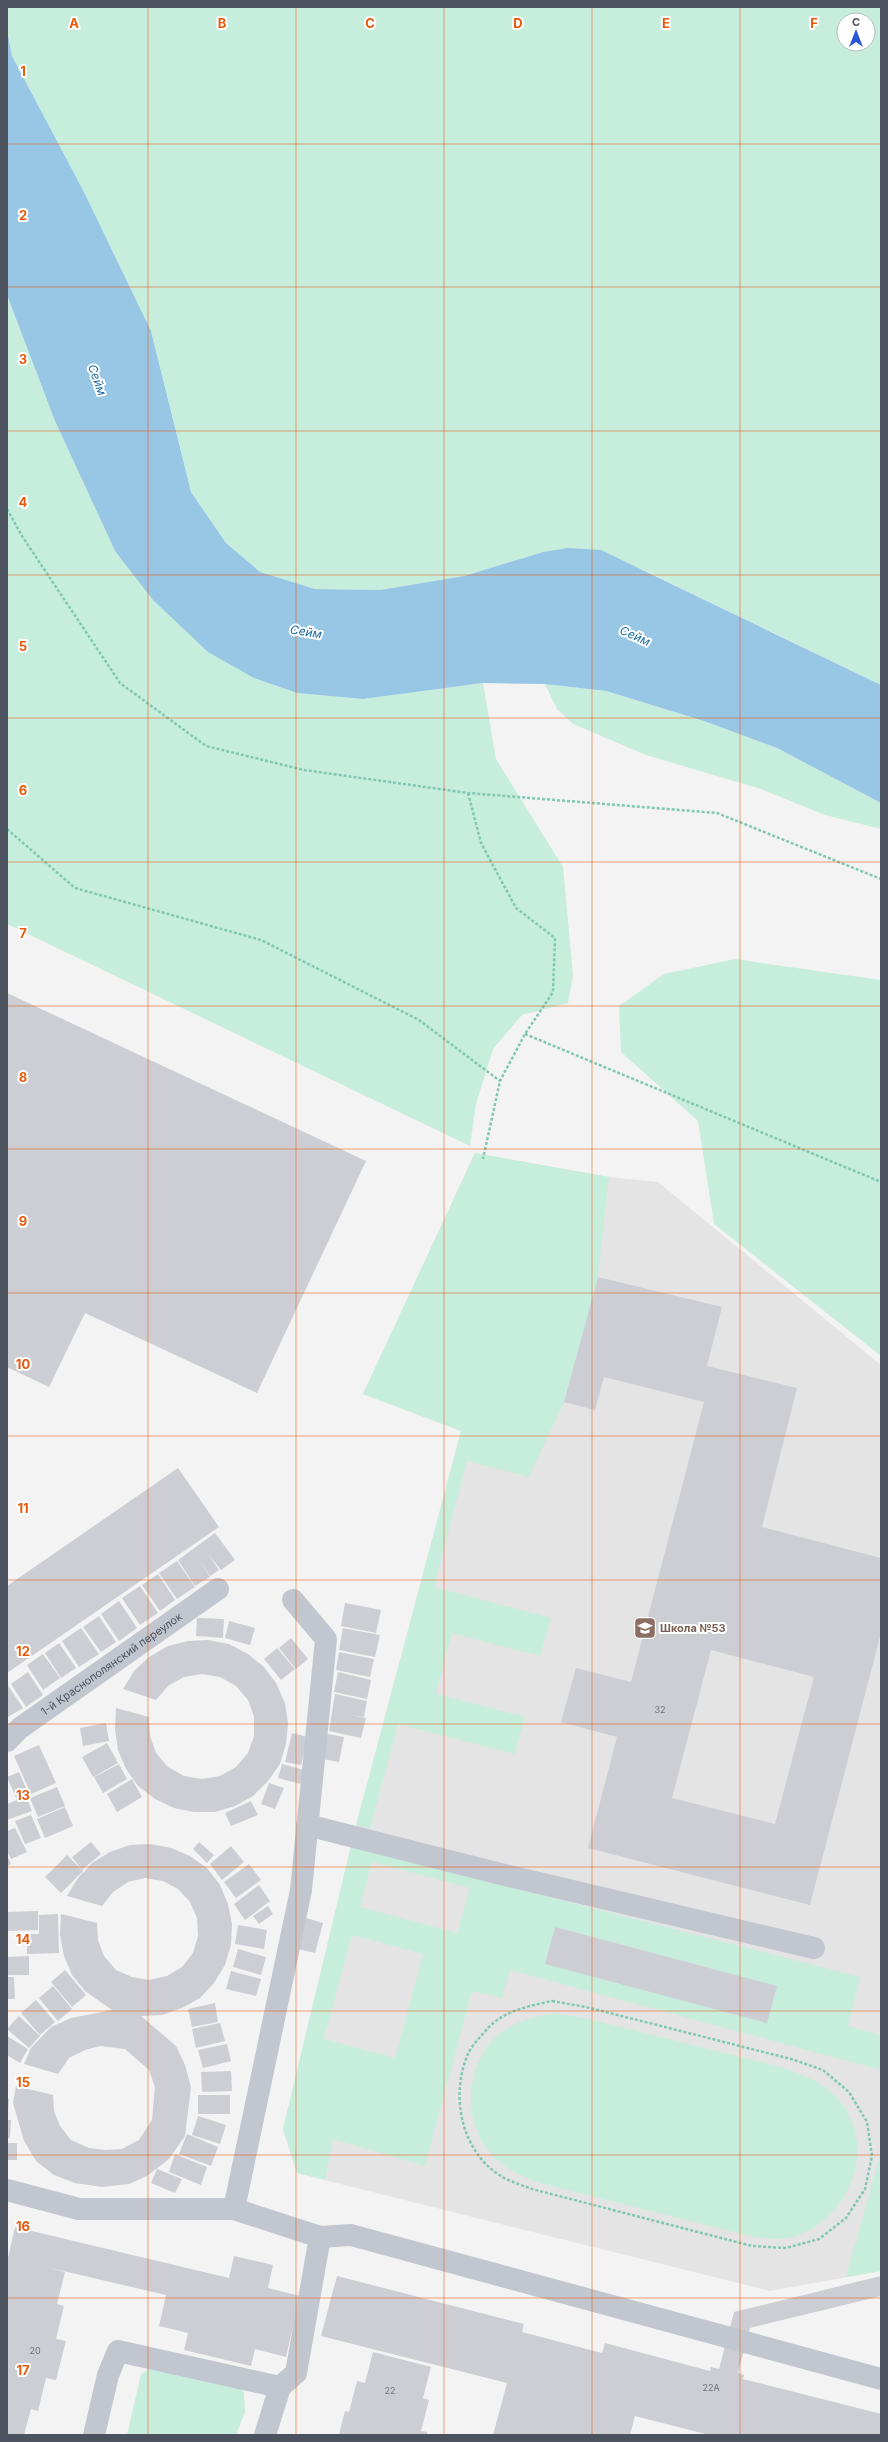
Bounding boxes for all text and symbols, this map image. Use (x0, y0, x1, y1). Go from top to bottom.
north arrow (836, 12, 876, 52)
text: A (69, 15, 79, 31)
text: B (218, 15, 227, 31)
text: C (365, 15, 375, 31)
text: D (513, 15, 523, 31)
text: E (662, 15, 670, 31)
text: F (810, 15, 818, 31)
text: С (852, 15, 860, 29)
text: 1 (20, 63, 26, 79)
text: 2 (19, 207, 27, 223)
text: 3 (19, 351, 27, 367)
water label: Сейм (85, 362, 110, 397)
text: 4 (19, 494, 28, 510)
water label: Сейм (289, 622, 323, 641)
water label: Сейм (618, 622, 653, 649)
text: 5 (19, 638, 27, 654)
text: 6 (19, 782, 27, 798)
text: 7 (19, 925, 27, 941)
text: 8 (19, 1069, 27, 1085)
text: 9 (19, 1213, 27, 1229)
text: 10 (16, 1356, 30, 1372)
text: 11 (17, 1500, 29, 1516)
street label: 1-й Краснополянский переулок (38, 1609, 185, 1718)
school or university icon: Школа №53 (632, 1615, 658, 1641)
place label: Школа №53 (660, 1621, 726, 1635)
text: 12 (16, 1643, 30, 1659)
house number: 32 (654, 1704, 666, 1715)
text: 13 (16, 1787, 30, 1803)
text: 14 (16, 1931, 30, 1947)
text: 15 (16, 2074, 30, 2090)
text: 16 (16, 2218, 30, 2234)
house number: 20 (29, 2345, 41, 2356)
text: 17 (16, 2362, 30, 2378)
house number: 22А (702, 2382, 720, 2393)
house number: 22 (385, 2385, 395, 2396)

